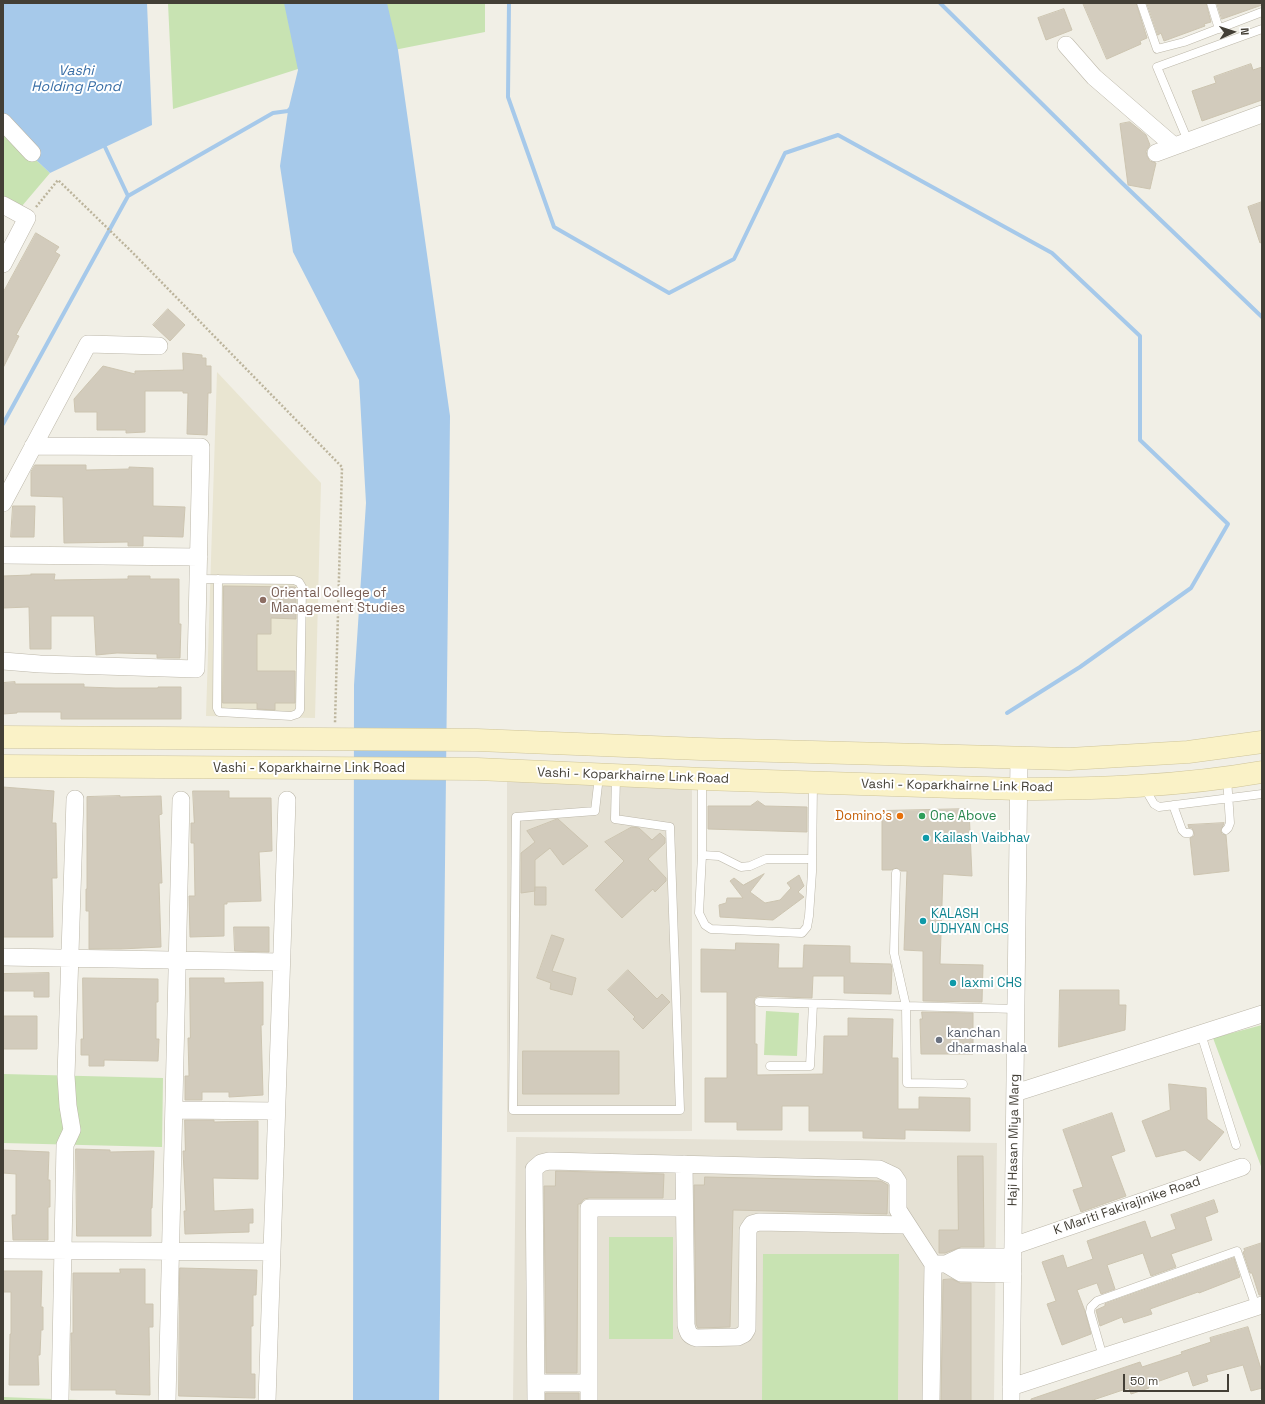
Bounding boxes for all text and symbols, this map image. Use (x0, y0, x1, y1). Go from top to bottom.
north arrow (1213, 12, 1253, 52)
text: N (1238, 27, 1252, 35)
water label: Vashi Holding Pond (31, 63, 121, 96)
place label: Oriental College of Management Studies (271, 585, 405, 616)
marker: Oriental College of Management Studies (258, 595, 268, 605)
street label: Vashi - Koparkhairne Link Road (213, 760, 405, 776)
street label: Vashi - Koparkhairne Link Road (537, 765, 729, 787)
street label: Vashi - Koparkhairne Link Road (861, 777, 1053, 795)
place label: Domino's (835, 808, 892, 824)
place label: One Above (930, 808, 996, 824)
marker: Domino's (895, 811, 905, 821)
marker: One Above (917, 811, 927, 821)
place label: Kailash Vaibhav (934, 830, 1030, 846)
marker: Kailash Vaibhav (921, 833, 931, 843)
place label: KALASH UDHYAN CHS (931, 906, 1009, 937)
marker: KALASH UDHYAN CHS (918, 916, 928, 926)
place label: laxmi CHS (961, 975, 1022, 991)
marker: laxmi CHS (948, 978, 958, 988)
place label: kanchan dharmashala (947, 1025, 1027, 1056)
marker: kanchan dharmashala (934, 1035, 944, 1045)
street label: Haji Hasan Miya Marg (1005, 1074, 1023, 1206)
street label: K Mariti Fakirajinike Road (1051, 1173, 1203, 1239)
scale bar (1125, 1366, 1231, 1392)
text: 50 m (1130, 1373, 1158, 1389)

